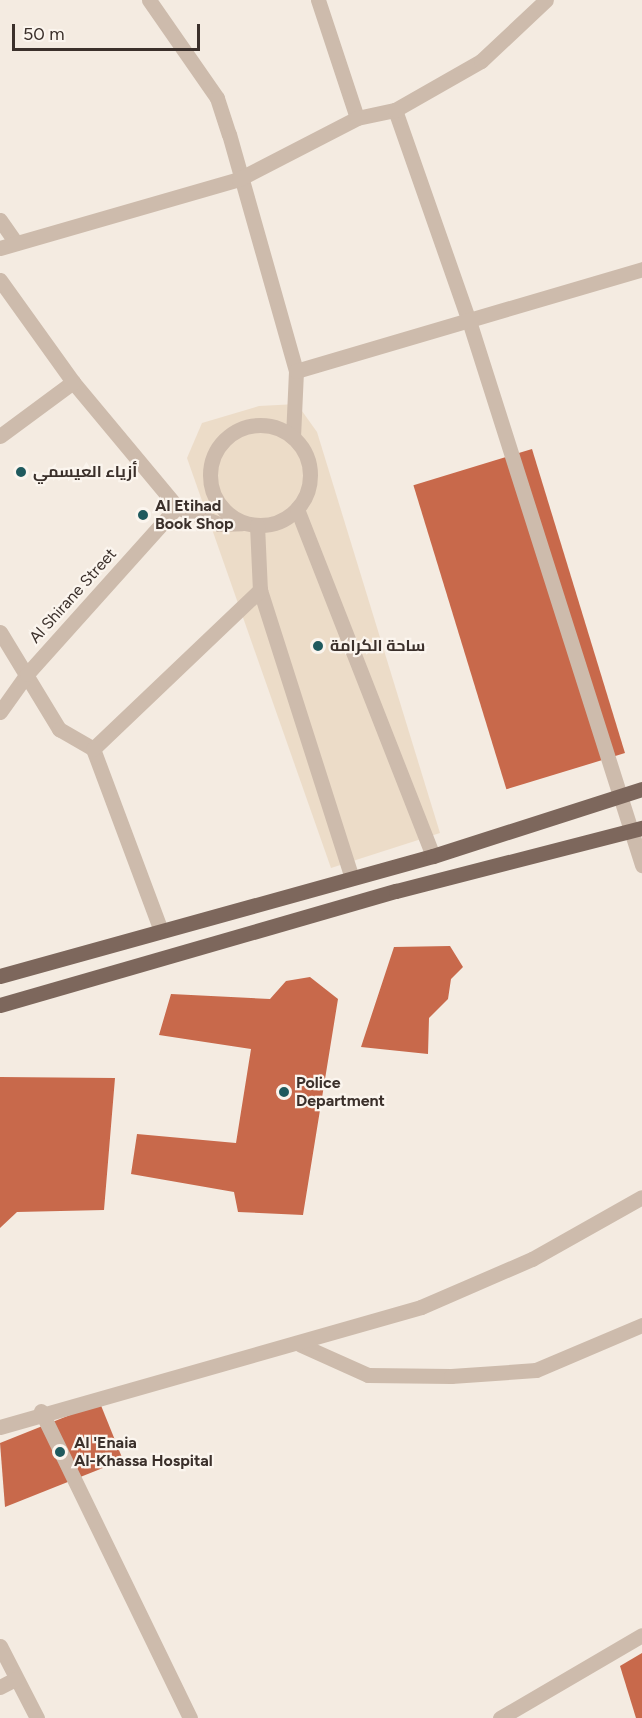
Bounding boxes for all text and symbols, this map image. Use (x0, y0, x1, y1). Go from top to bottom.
scale bar (15, 12, 202, 50)
text: 50 m (23, 23, 65, 45)
place label: أزياء العيسمي (33, 462, 137, 482)
marker: أزياء العيسمي (14, 465, 28, 479)
place label: Al Etihad Book Shop (155, 496, 234, 534)
marker: Al Etihad Book Shop (136, 508, 150, 522)
street label: Al Shirane Street (25, 545, 121, 647)
place label: ساحة الكرامة (330, 636, 425, 656)
marker: ساحة الكرامة (311, 639, 325, 653)
place label: Police Department (296, 1073, 385, 1111)
marker: Police Department (277, 1085, 291, 1099)
place label: Al 'Enaia Al-Khassa Hospital (74, 1433, 213, 1471)
marker: Al 'Enaia Al-Khassa Hospital (51, 1443, 69, 1461)

